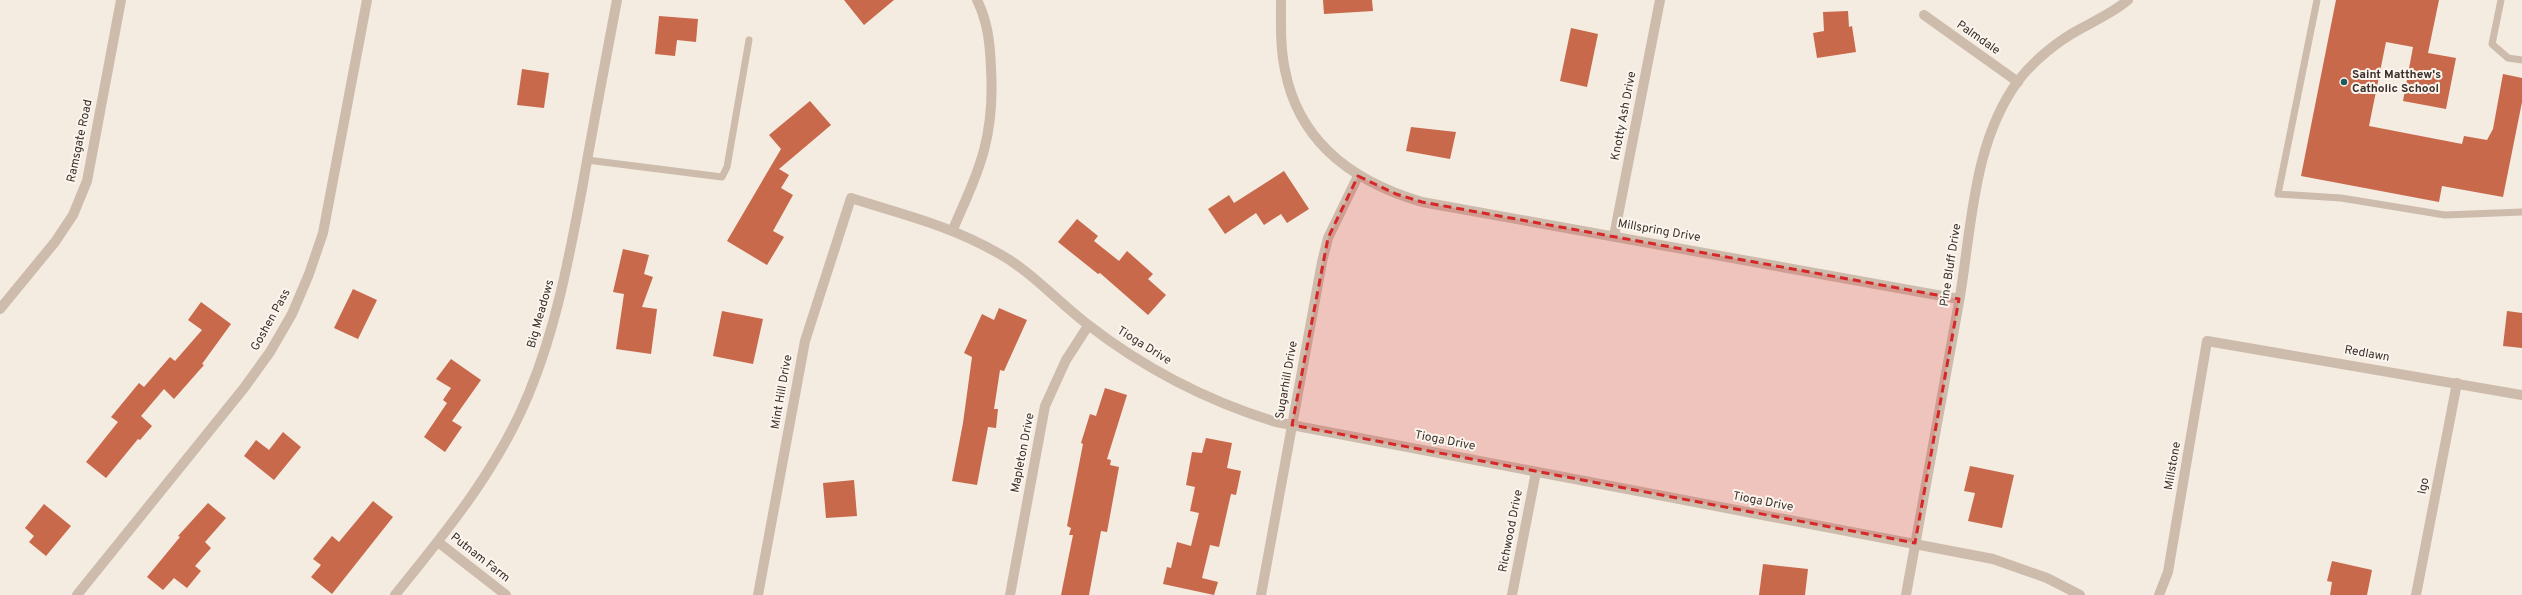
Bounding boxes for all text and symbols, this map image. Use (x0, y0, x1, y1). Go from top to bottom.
street label: Palmdale (1953, 17, 2003, 59)
place label: Saint Matthew's Catholic School (2352, 67, 2441, 97)
street label: Knotty Ash Drive (1608, 70, 1640, 162)
marker: Saint Matthew's Catholic School (2339, 77, 2349, 87)
street label: Ramsgate Road (63, 98, 97, 184)
street label: Millspring Drive (1616, 216, 1702, 246)
street label: Pine Bluff Drive (1937, 222, 1965, 308)
street label: Big Meadows (524, 278, 558, 350)
street label: Goshen Pass (247, 286, 295, 354)
street label: Tioga Drive (1114, 323, 1174, 369)
street label: Sugarhill Drive (1272, 340, 1302, 420)
street label: Redlawn (2343, 342, 2391, 366)
street label: Mint Hill Drive (768, 353, 796, 431)
street label: Mapleton Drive (1007, 412, 1039, 494)
street label: Tioga Drive (1413, 427, 1477, 455)
street label: Millstone (2161, 441, 2185, 491)
street label: Igo (2415, 476, 2434, 496)
street label: Richwood Drive (1495, 488, 1527, 574)
street label: Tioga Drive (1731, 488, 1795, 516)
street label: Putnam Farm (447, 530, 513, 586)

